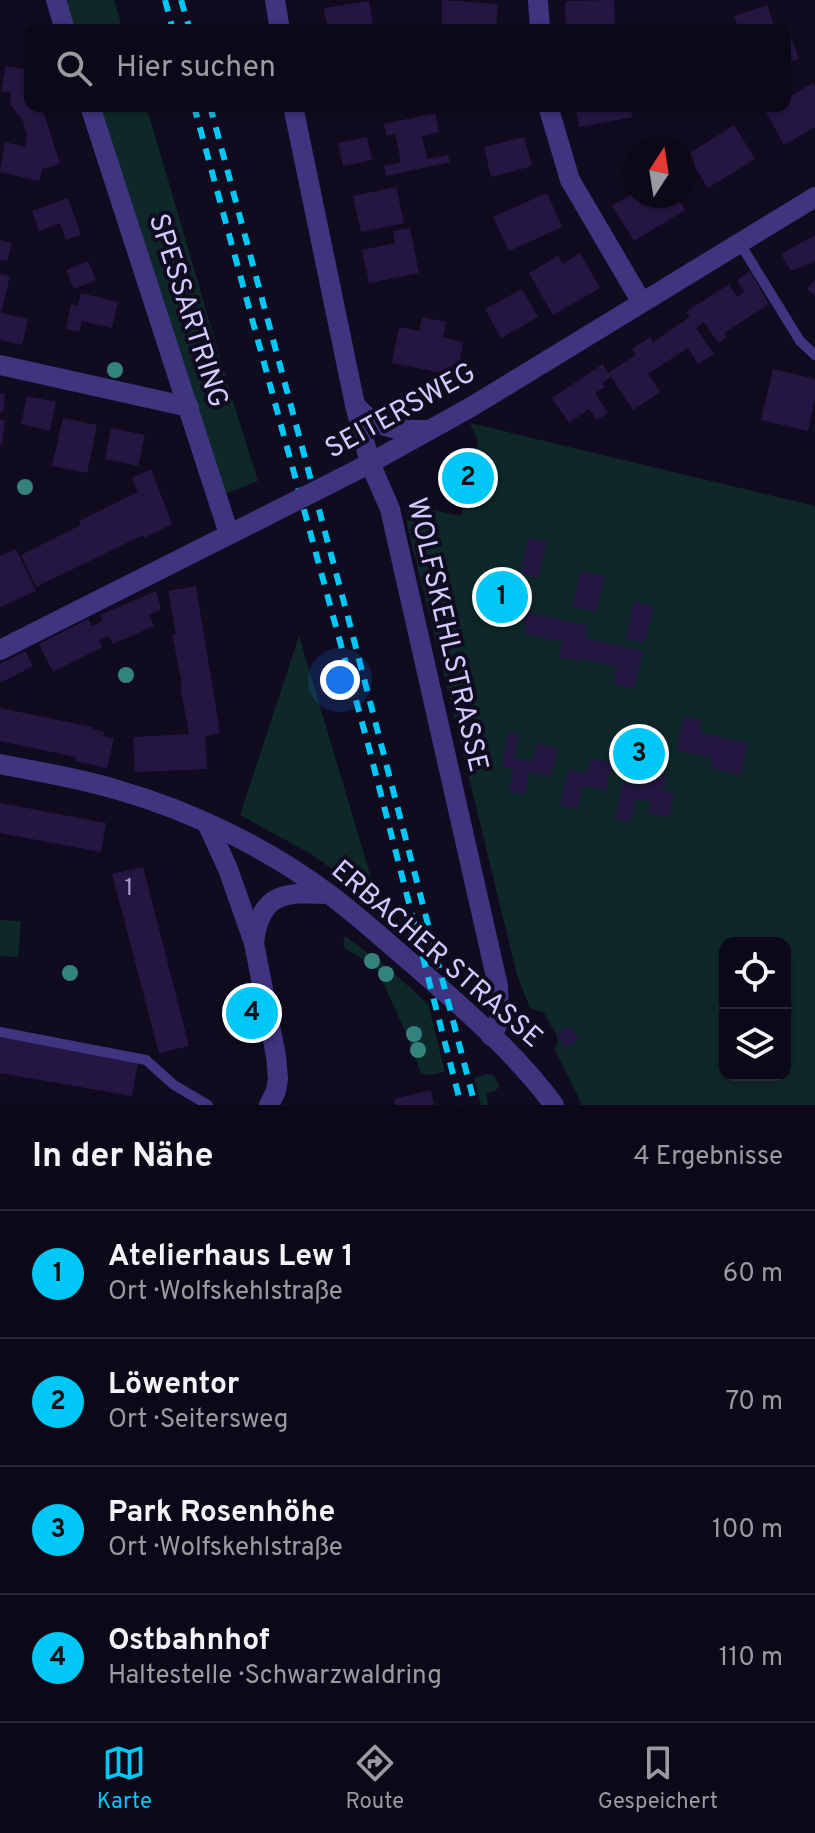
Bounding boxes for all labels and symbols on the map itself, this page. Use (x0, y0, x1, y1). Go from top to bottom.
north arrow (623, 136, 695, 208)
street label: SPESSARTRING (139, 209, 235, 413)
street label: SEITERSWEG (319, 356, 483, 468)
pin: 2 (442, 448, 494, 508)
street label: WOLFSKEHLSTRASSE (397, 494, 495, 776)
pin: 1 (476, 567, 528, 627)
your location (320, 660, 360, 700)
pin: 3 (613, 724, 665, 784)
street label: ERBACHER STRASSE (323, 853, 549, 1057)
house number: 1 (125, 874, 133, 904)
pin: 4 (226, 983, 278, 1043)

